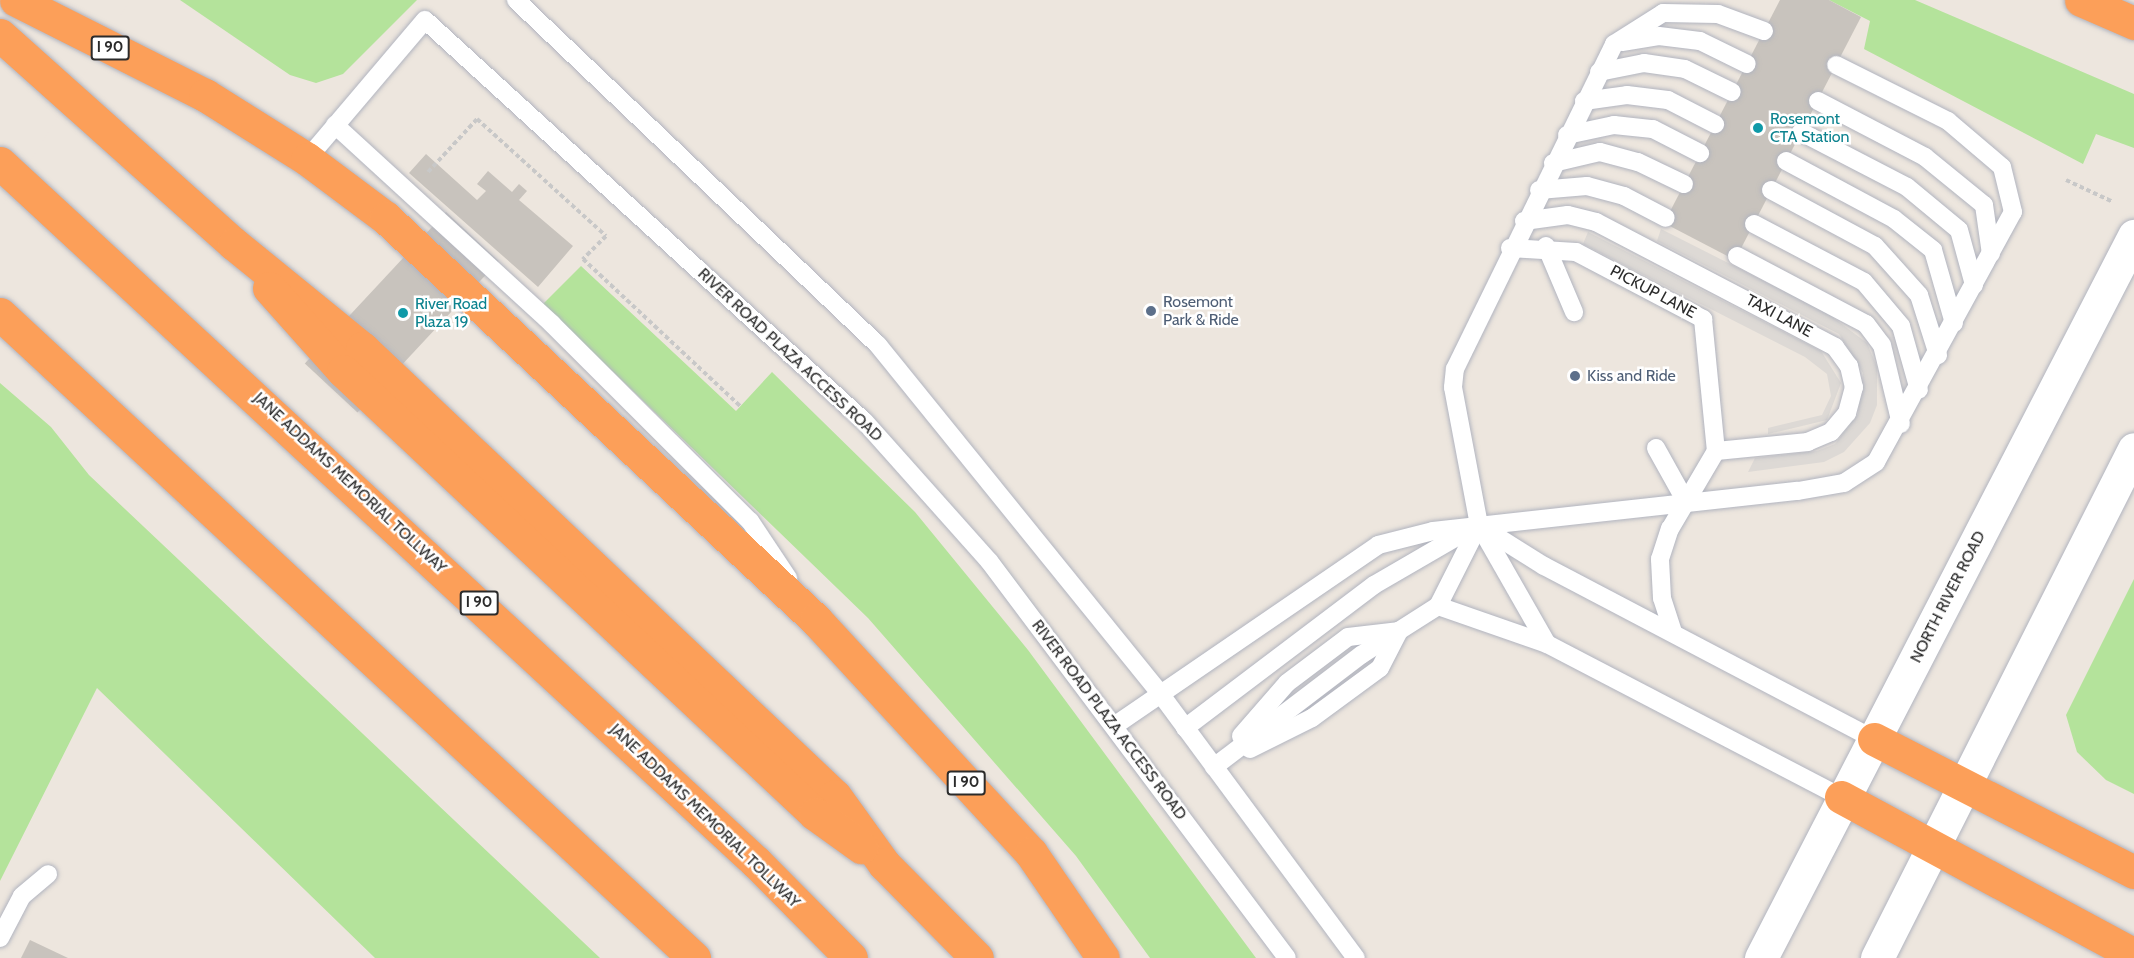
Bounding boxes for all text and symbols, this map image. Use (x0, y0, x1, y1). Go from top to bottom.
road number: I 90 (90, 36, 130, 60)
place label: Rosemont CTA Station (1770, 109, 1850, 147)
marker: Rosemont CTA Station (1751, 121, 1765, 135)
street label: PICKUP LANE (1607, 261, 1699, 323)
street label: RIVER ROAD PLAZA ACCESS ROAD (694, 264, 886, 446)
street label: TAXI LANE (1742, 290, 1816, 342)
place label: Rosemont Park & Ride (1163, 292, 1239, 330)
place label: River Road Plaza 19 (415, 294, 487, 332)
marker: Rosemont Park & Ride (1144, 304, 1158, 318)
marker: River Road Plaza 19 (396, 306, 410, 320)
place label: Kiss and Ride (1587, 366, 1676, 386)
marker: Kiss and Ride (1568, 369, 1582, 383)
street label: JANE ADDAMS MEMORIAL TOLLWAY (250, 388, 450, 578)
street label: NORTH RIVER ROAD (1906, 528, 1990, 666)
road number: I 90 (460, 591, 498, 615)
street label: RIVER ROAD PLAZA ACCESS ROAD (1028, 616, 1190, 824)
street label: JANE ADDAMS MEMORIAL TOLLWAY (606, 720, 804, 912)
road number: I 90 (946, 771, 986, 795)

